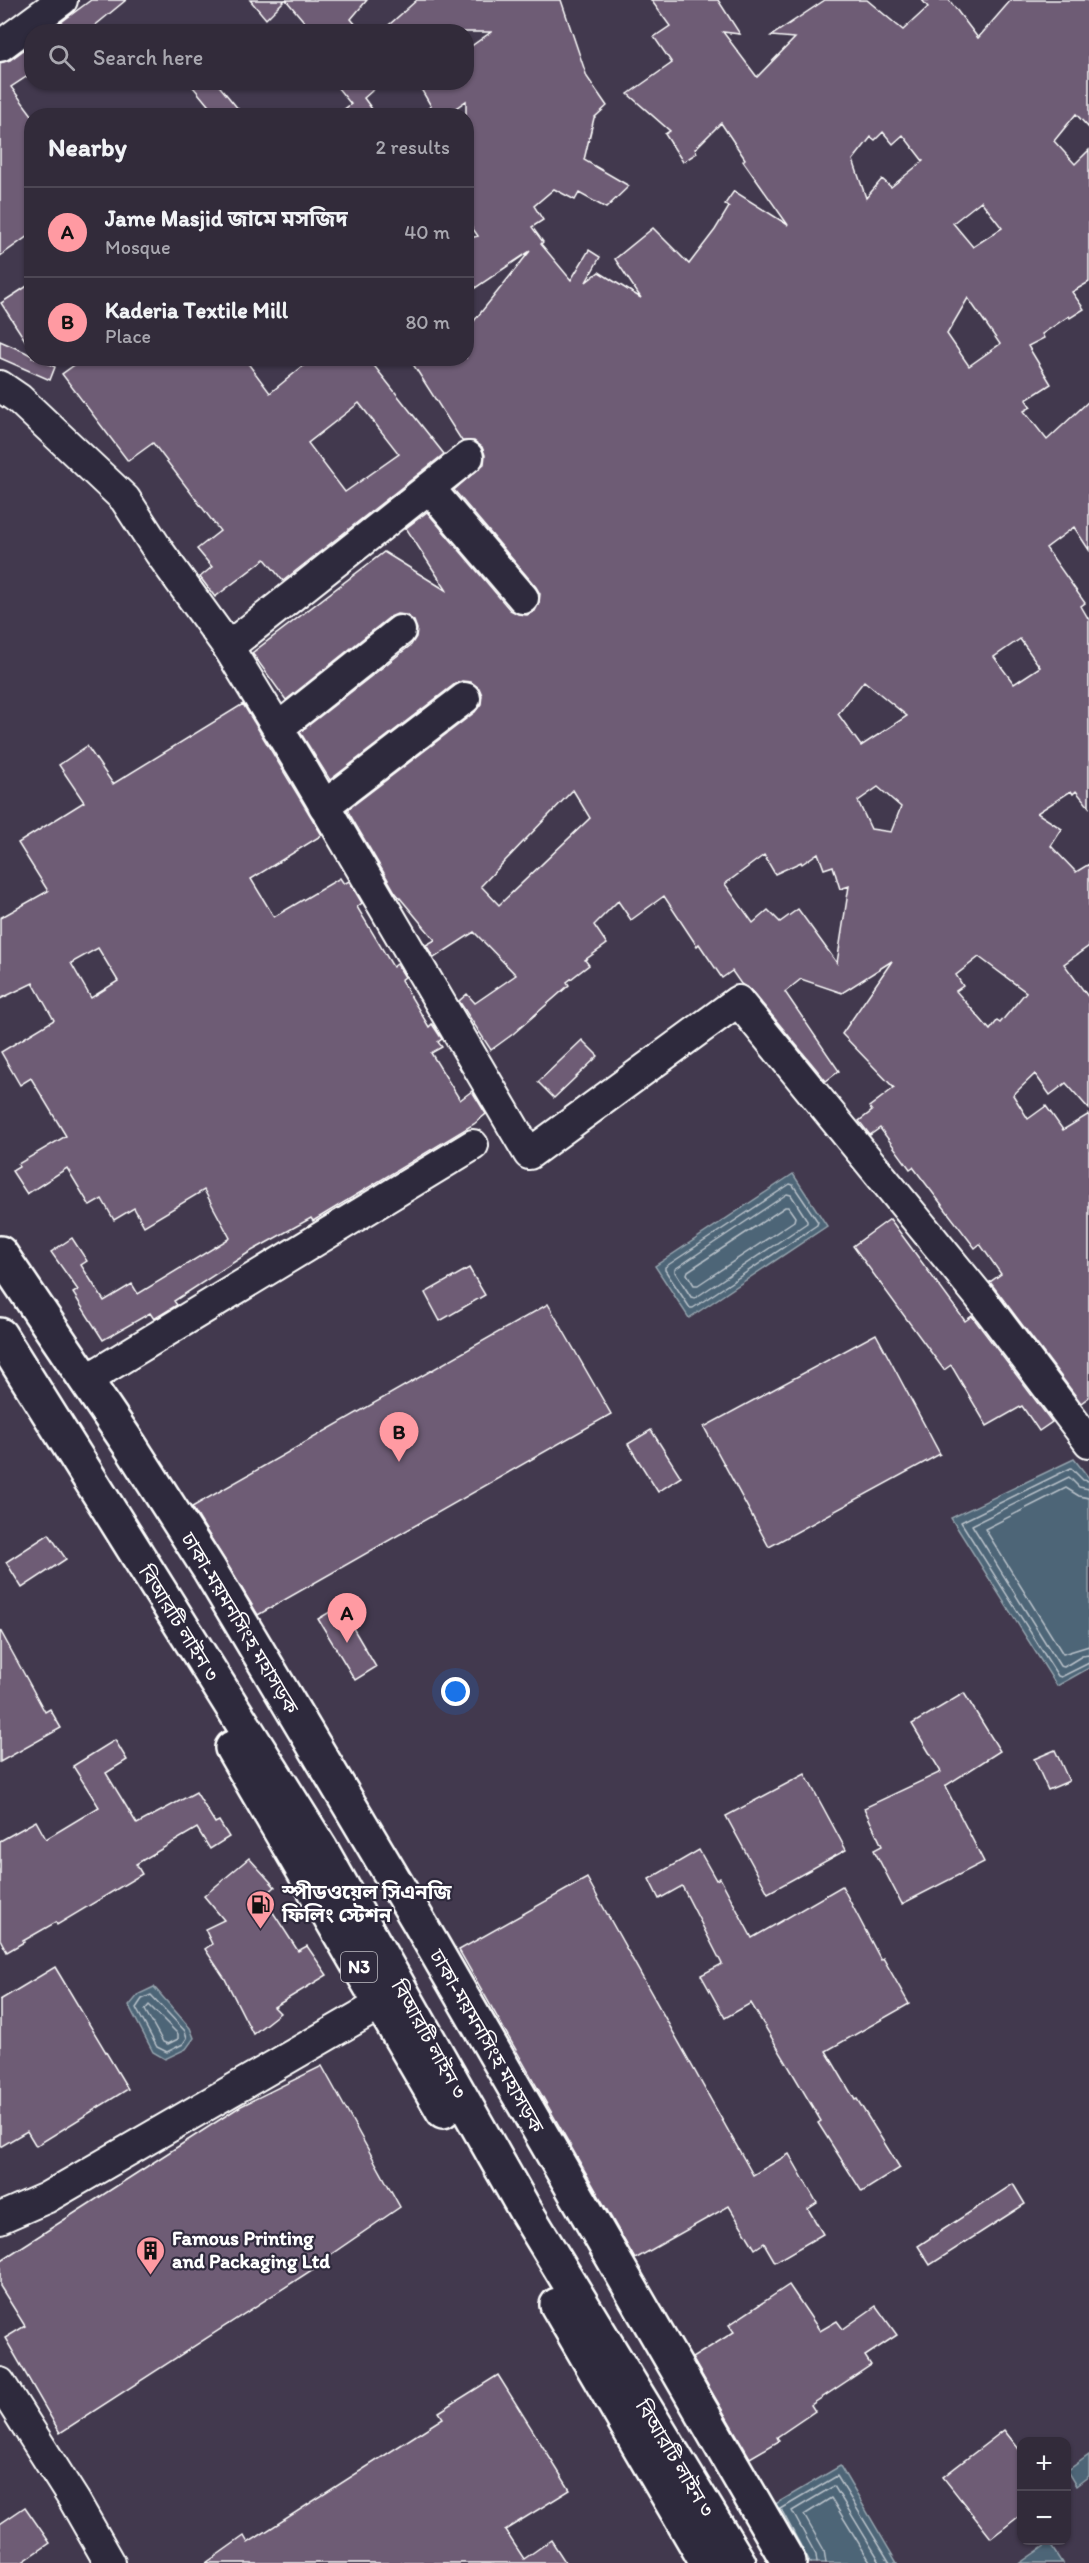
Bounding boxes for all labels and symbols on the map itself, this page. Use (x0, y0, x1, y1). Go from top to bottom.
pin: B (380, 1412, 418, 1462)
street label: ঢাকা-ময়মনসিংহ মহাসড়ক (176, 1527, 304, 1719)
street label: বিআরটি লাইন ৩ (133, 1560, 224, 1686)
pin: A (328, 1594, 366, 1643)
your location (441, 1677, 470, 1706)
place label: স্পীডওয়েল সিএনজি ফিলিং স্টেশন (281, 1880, 452, 1927)
fuel station icon: স্পীডওয়েল সিএনজি ফিলিং স্টেশন (245, 1888, 277, 1930)
street label: ঢাকা-ময়মনসিংহ মহাসড়ক (424, 1944, 550, 2138)
road number: N3 (341, 1952, 377, 1982)
street label: বিআরটি লাইন ৩ (386, 1975, 472, 2103)
place label: Famous Printing and Packaging Ltd (172, 2226, 330, 2274)
building icon: Famous Printing and Packaging Ltd (135, 2234, 167, 2276)
street label: বিআরটি লাইন ৩ (630, 2394, 719, 2521)

